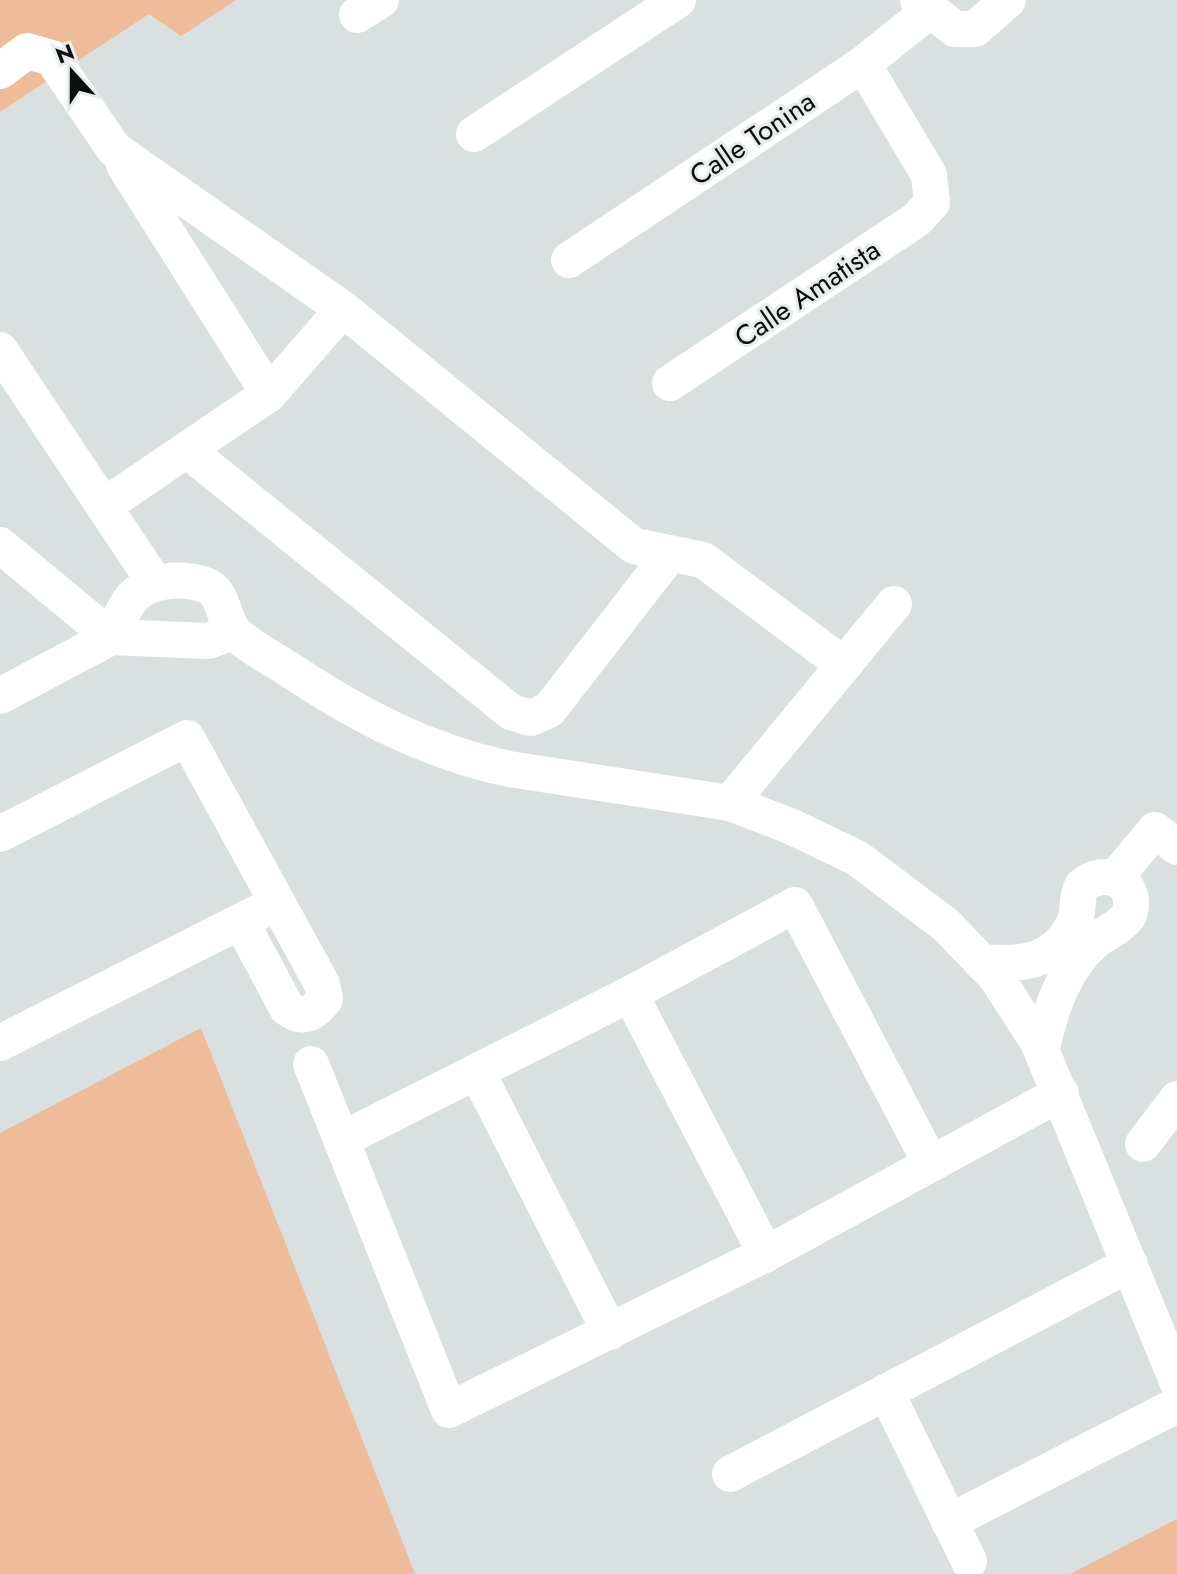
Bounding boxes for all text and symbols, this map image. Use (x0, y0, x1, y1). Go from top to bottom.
north arrow (32, 32, 112, 112)
text: N (51, 35, 79, 71)
street label: Calle Tonina (681, 81, 823, 196)
street label: Calle Amatista (726, 230, 888, 357)

